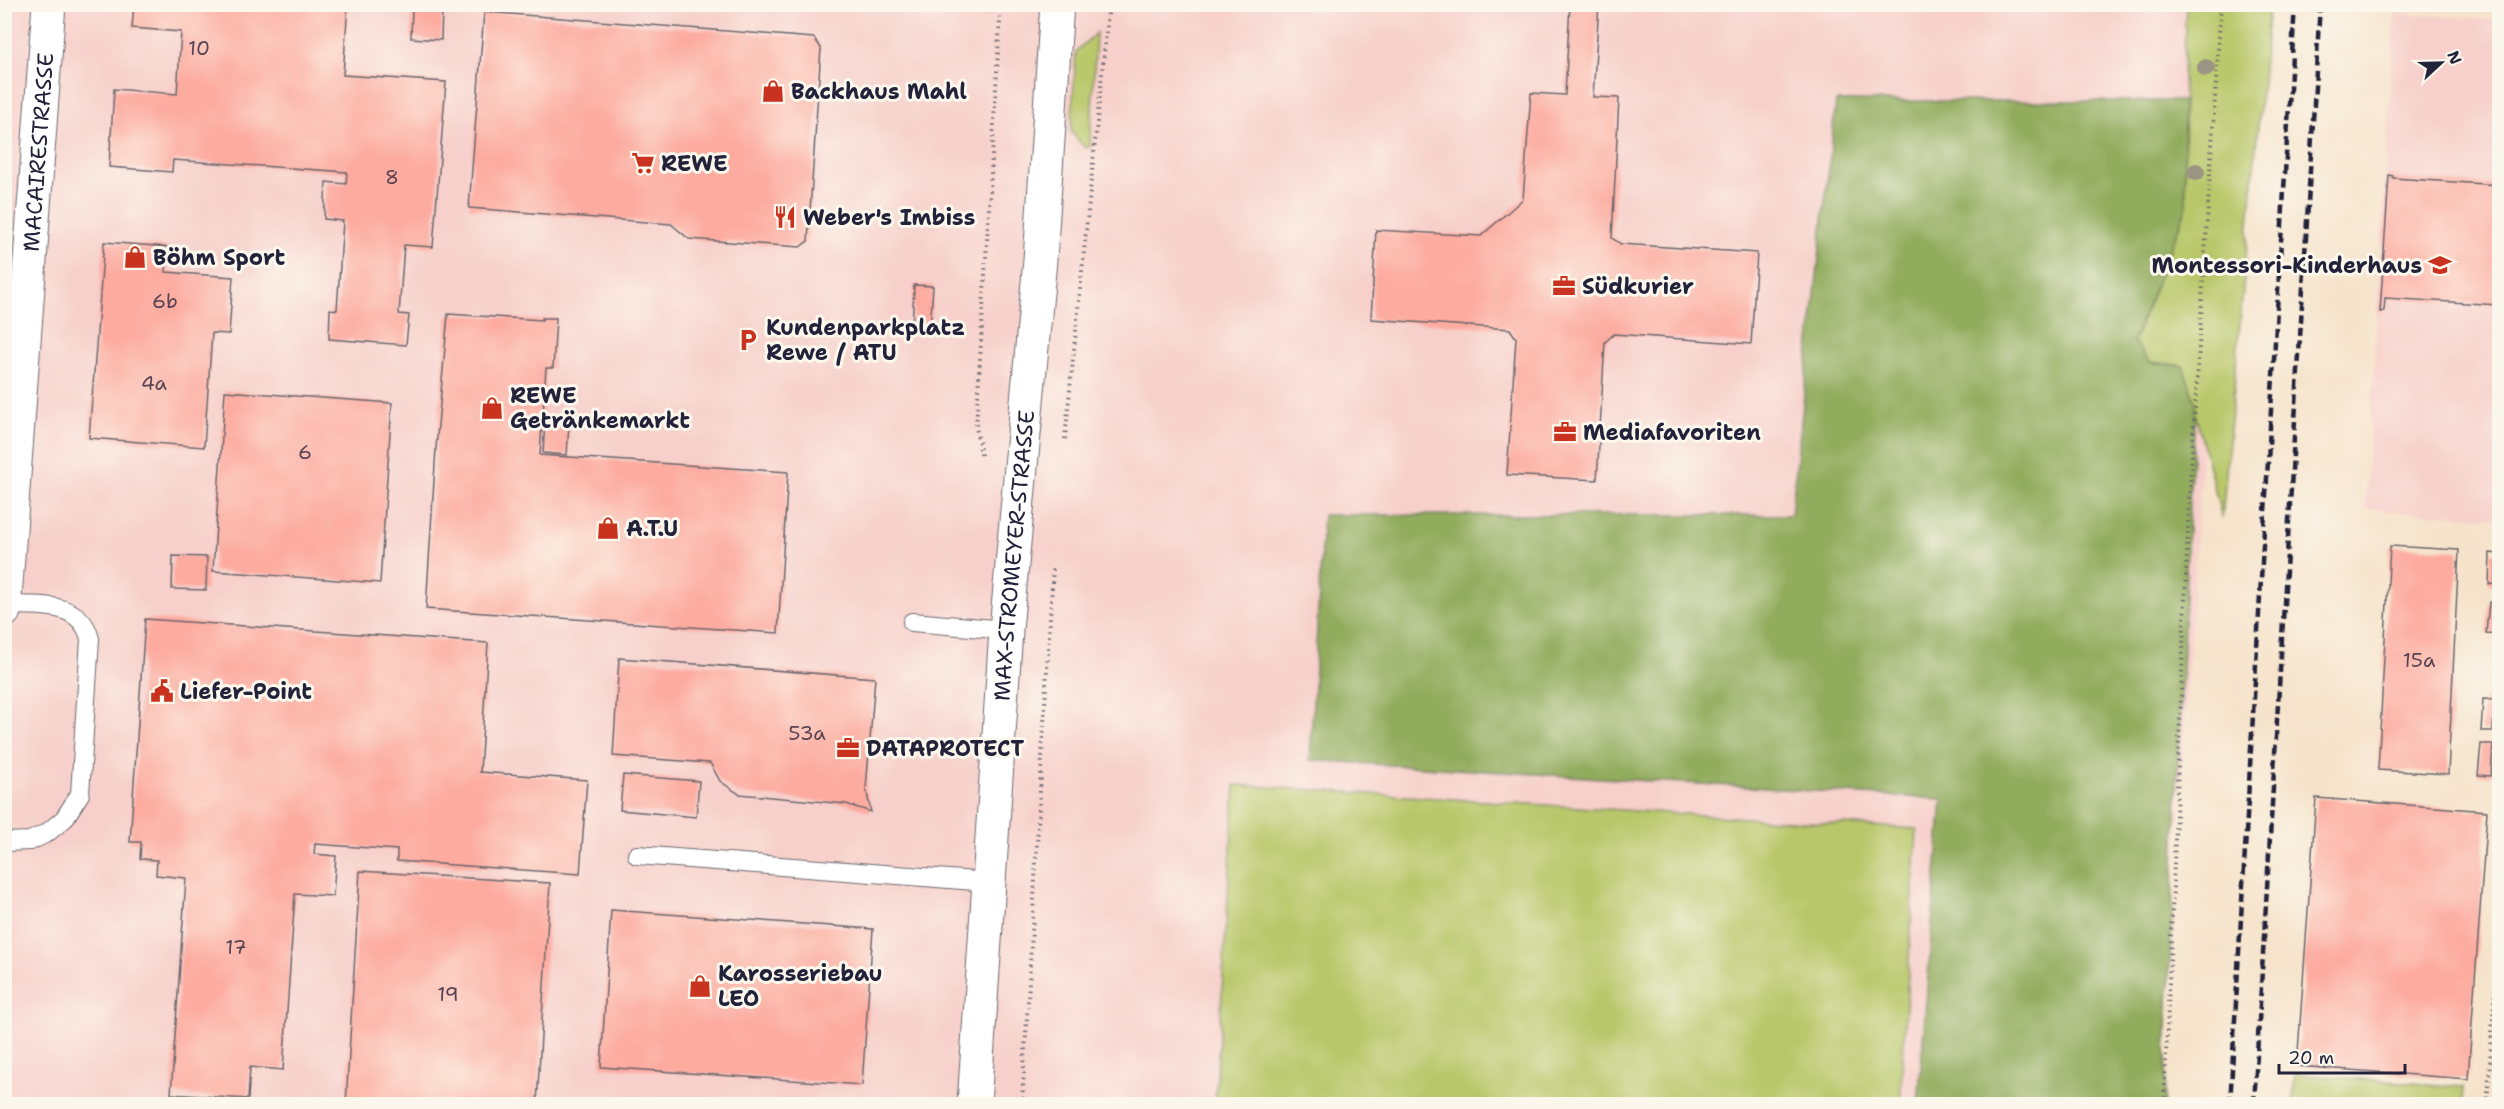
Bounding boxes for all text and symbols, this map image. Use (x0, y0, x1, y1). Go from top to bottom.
north arrow (2411, 33, 2471, 93)
house number: 10 (188, 35, 210, 61)
text: N (2442, 48, 2467, 67)
street label: MACAIRESTRASSE (17, 52, 60, 253)
place label: Backhaus Mahl (791, 77, 967, 106)
shop icon: Backhaus Mahl (760, 78, 786, 104)
place label: REWE (661, 149, 728, 178)
supermarket icon: REWE (630, 150, 656, 176)
house number: 8 (385, 164, 399, 190)
place label: Weber's Imbiss (803, 203, 975, 232)
restaurant icon: Weber's Imbiss (772, 204, 798, 230)
place label: Böhm Sport (153, 243, 286, 272)
shop icon: Böhm Sport (122, 244, 148, 270)
place label: Montessori-Kinderhaus (2152, 251, 2422, 280)
school or university icon: Montessori-Kinderhaus (2427, 252, 2453, 278)
place label: Südkurier (1582, 272, 1694, 301)
office icon: Südkurier (1551, 273, 1577, 299)
house number: 6b (152, 288, 178, 314)
place label: Kundenparkplatz Rewe / ATU (766, 313, 965, 367)
parking icon: Kundenparkplatz Rewe / ATU (735, 327, 761, 353)
house number: 4a (141, 370, 168, 396)
place label: REWE Getränkemarkt (510, 381, 690, 435)
shop icon: REWE Getränkemarkt (479, 395, 505, 421)
street label: MAX-STROMEYER-STRASSE (987, 409, 1041, 702)
place label: Mediafavoriten (1583, 418, 1761, 447)
office icon: Mediafavoriten (1552, 419, 1578, 445)
house number: 6 (298, 439, 312, 465)
place label: A.T.U (626, 514, 678, 543)
shop icon: A.T.U (595, 515, 621, 541)
house number: 15a (2403, 647, 2436, 673)
place label: Liefer-Point (180, 677, 312, 706)
public building icon: Liefer-Point (149, 678, 175, 704)
house number: 53a (788, 720, 826, 746)
place label: DATAPROTECT (866, 734, 1024, 763)
office icon: DATAPROTECT (835, 735, 861, 761)
house number: 17 (225, 934, 247, 960)
place label: Karosseriebau LEO (718, 959, 883, 1013)
shop icon: Karosseriebau LEO (687, 973, 713, 999)
house number: 19 (437, 981, 459, 1007)
scale bar (2279, 1037, 2405, 1075)
text: 20 m (2288, 1046, 2334, 1070)

